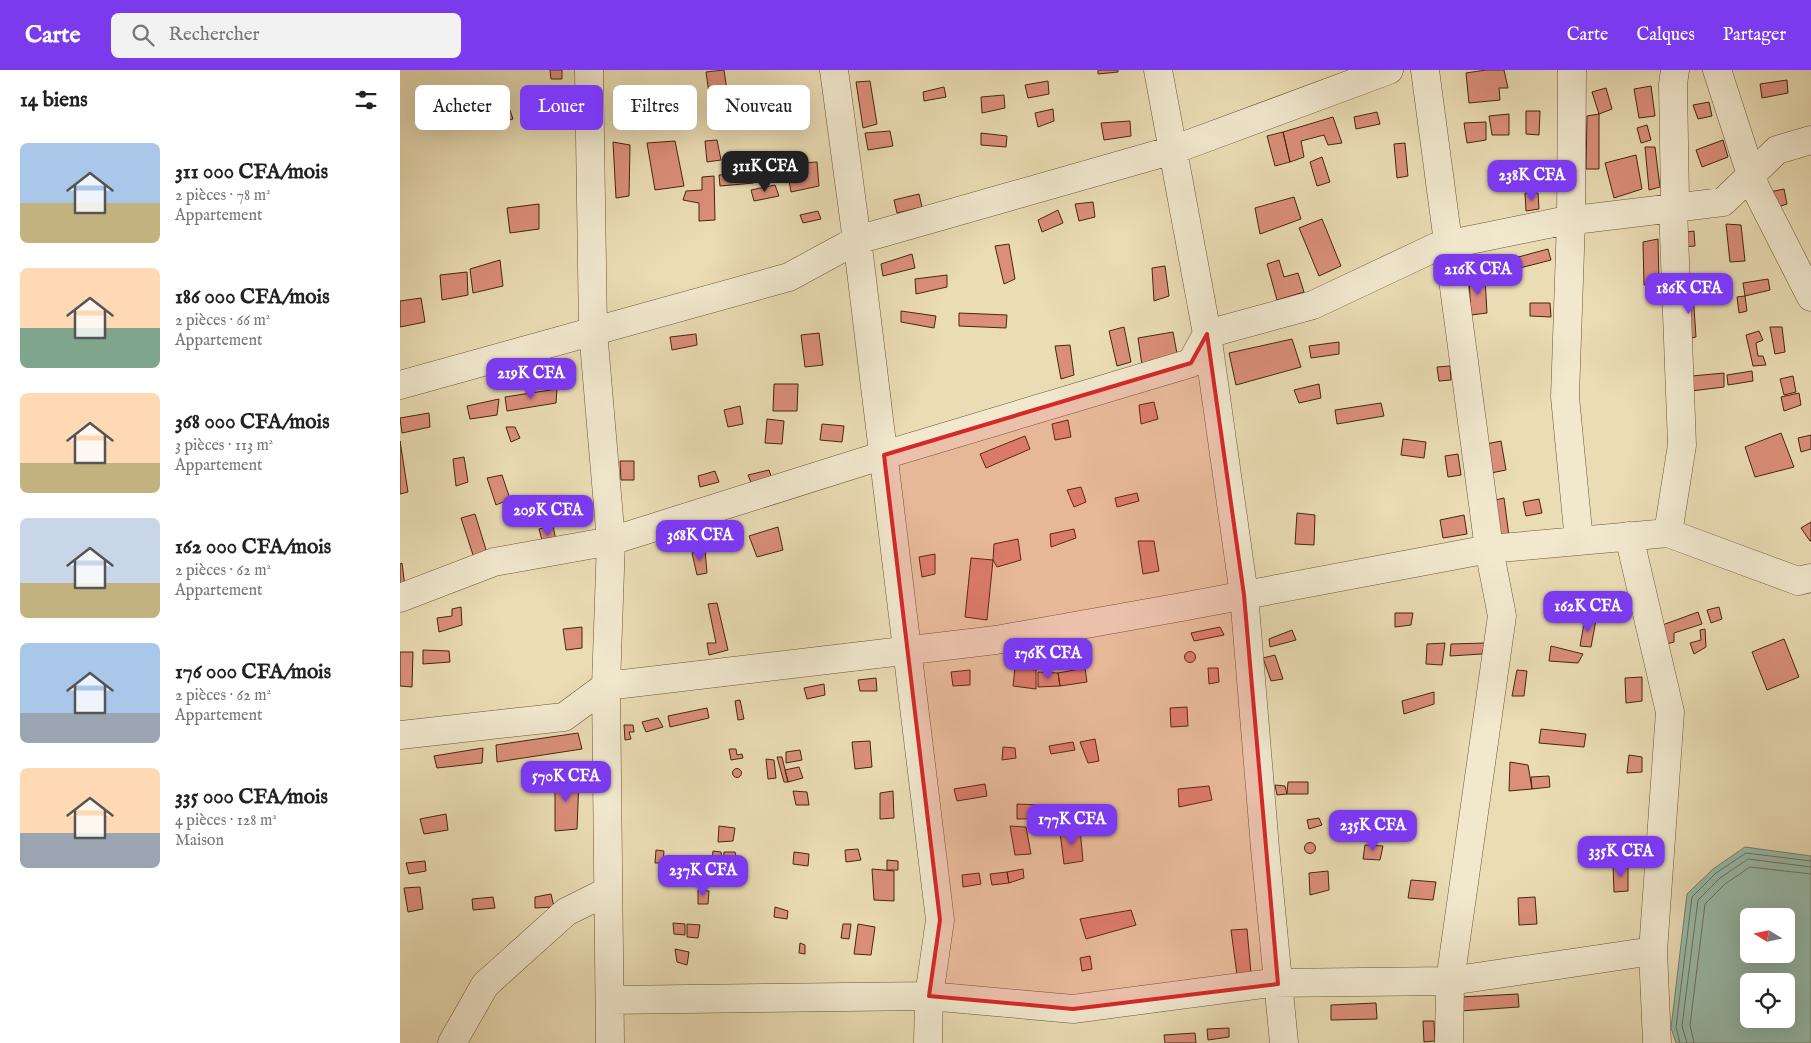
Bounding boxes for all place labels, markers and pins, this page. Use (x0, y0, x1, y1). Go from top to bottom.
pin: 311K CFA (713, 150, 817, 193)
pin: 238K CFA (1480, 160, 1584, 202)
pin: 216K CFA (1426, 254, 1530, 296)
pin: 186K CFA (1637, 272, 1741, 315)
pin: 219K CFA (479, 358, 583, 400)
pin: 209K CFA (496, 494, 600, 537)
pin: 368K CFA (648, 520, 752, 562)
pin: 162K CFA (1536, 590, 1640, 633)
pin: 176K CFA (996, 638, 1100, 680)
pin: 570K CFA (514, 760, 618, 803)
pin: 177K CFA (1020, 804, 1124, 846)
pin: 235K CFA (1321, 810, 1425, 852)
pin: 335K CFA (1569, 836, 1673, 878)
pin: 237K CFA (651, 854, 755, 897)

